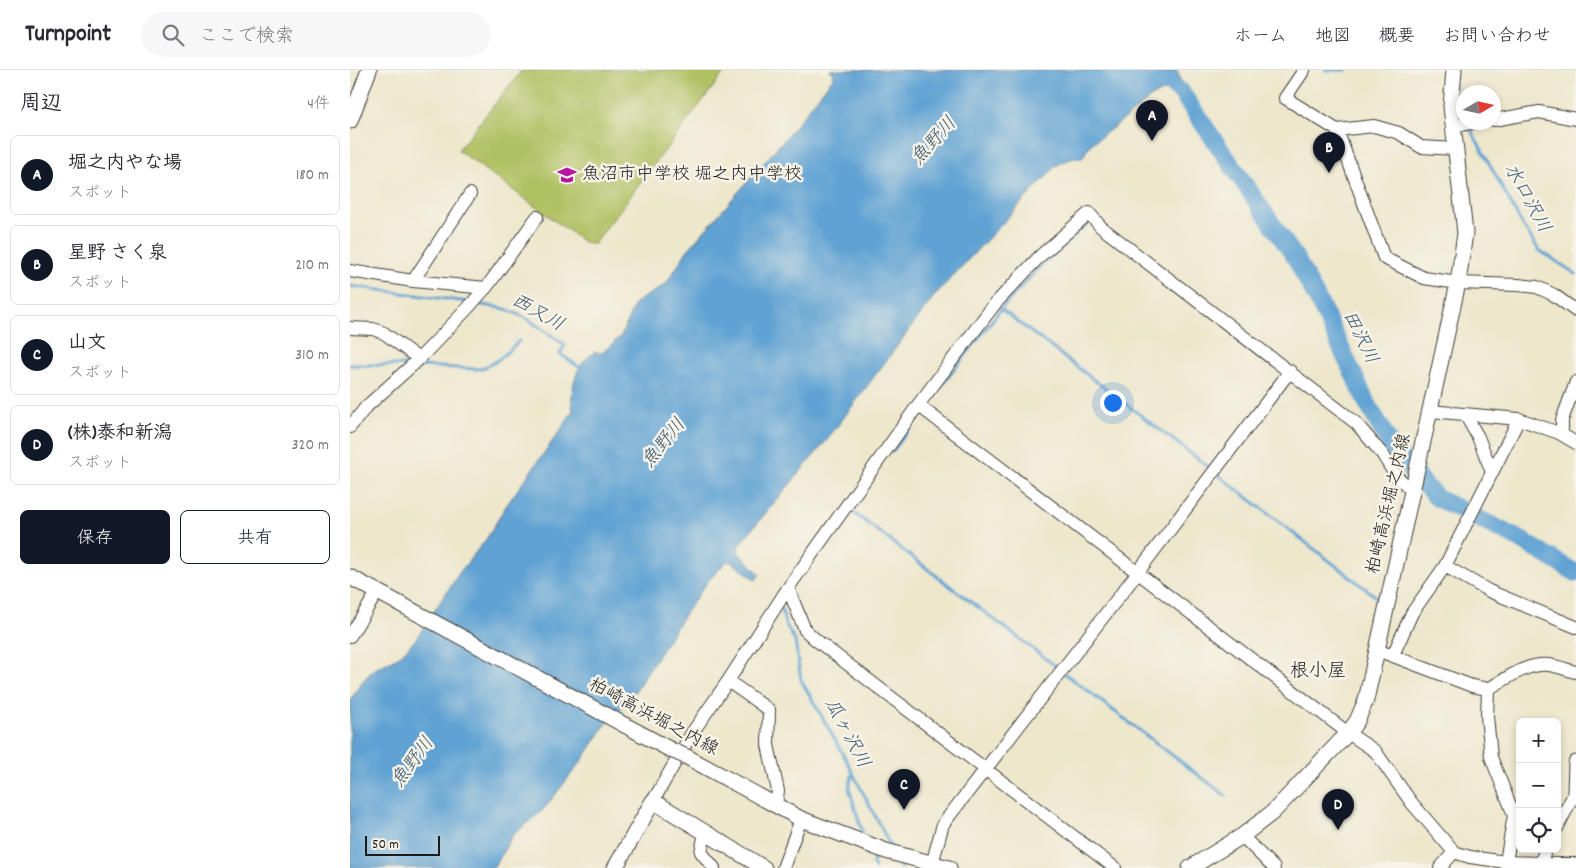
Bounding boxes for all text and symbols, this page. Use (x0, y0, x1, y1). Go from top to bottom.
search box (141, 12, 491, 57)
text: Turnpoint (25, 18, 111, 52)
icon: search (159, 21, 187, 49)
text: ここで検索 (199, 24, 294, 51)
text: ホーム (1234, 25, 1287, 50)
text: 地図 (1315, 25, 1351, 50)
text: 概要 (1379, 25, 1415, 50)
text: お問い合わせ (1443, 25, 1551, 50)
north arrow (1456, 85, 1501, 130)
text: 周辺 (20, 90, 62, 120)
text: 4件 (307, 93, 330, 116)
pin: A (1136, 100, 1168, 141)
water label: 魚野川 (906, 112, 964, 172)
pin: B (1313, 132, 1345, 173)
text: 堀之内やな場 (68, 151, 182, 178)
water label: 水口沢川 (1496, 159, 1556, 239)
place label: 魚沼市中学校 堀之内中学校 (582, 163, 802, 188)
text: A (33, 164, 41, 187)
text: 180 m (296, 164, 329, 187)
school or university icon: 魚沼市中学校 堀之内中学校 (556, 164, 578, 186)
text: スポット (68, 182, 132, 205)
text: 星野 さく泉 (68, 241, 167, 268)
text: B (33, 254, 41, 277)
text: 210 m (295, 254, 329, 277)
text: スポット (68, 272, 132, 295)
water label: 西又川 (506, 288, 568, 340)
water label: 田沢川 (1334, 306, 1384, 370)
text: 山文 (68, 331, 106, 358)
text: C (33, 344, 41, 367)
text: 310 m (295, 344, 329, 367)
text: スポット (68, 362, 132, 385)
your location (1100, 390, 1126, 416)
water label: 魚野川 (637, 413, 693, 475)
text: (株)泰和新潟 (68, 421, 173, 448)
street label: 柏崎高浜堀之内線 (1362, 431, 1418, 577)
text: D (33, 434, 41, 457)
text: 320 m (292, 434, 329, 457)
text: スポット (68, 452, 132, 475)
button: 保存 (20, 510, 170, 564)
button: 共有 (180, 510, 330, 564)
district label: 根小屋 (1289, 659, 1347, 686)
street label: 柏崎高浜堀之内線 (584, 673, 722, 763)
water label: 瓜ヶ沢川 (816, 694, 876, 774)
map controls (1516, 718, 1561, 853)
button: + (1516, 718, 1561, 763)
water label: 魚野川 (386, 732, 442, 794)
button: − (1516, 763, 1561, 808)
pin: C (888, 769, 920, 810)
pin: D (1322, 789, 1354, 830)
button: locate (1516, 808, 1561, 853)
scale bar (365, 833, 440, 856)
text: 50 m (372, 835, 399, 855)

